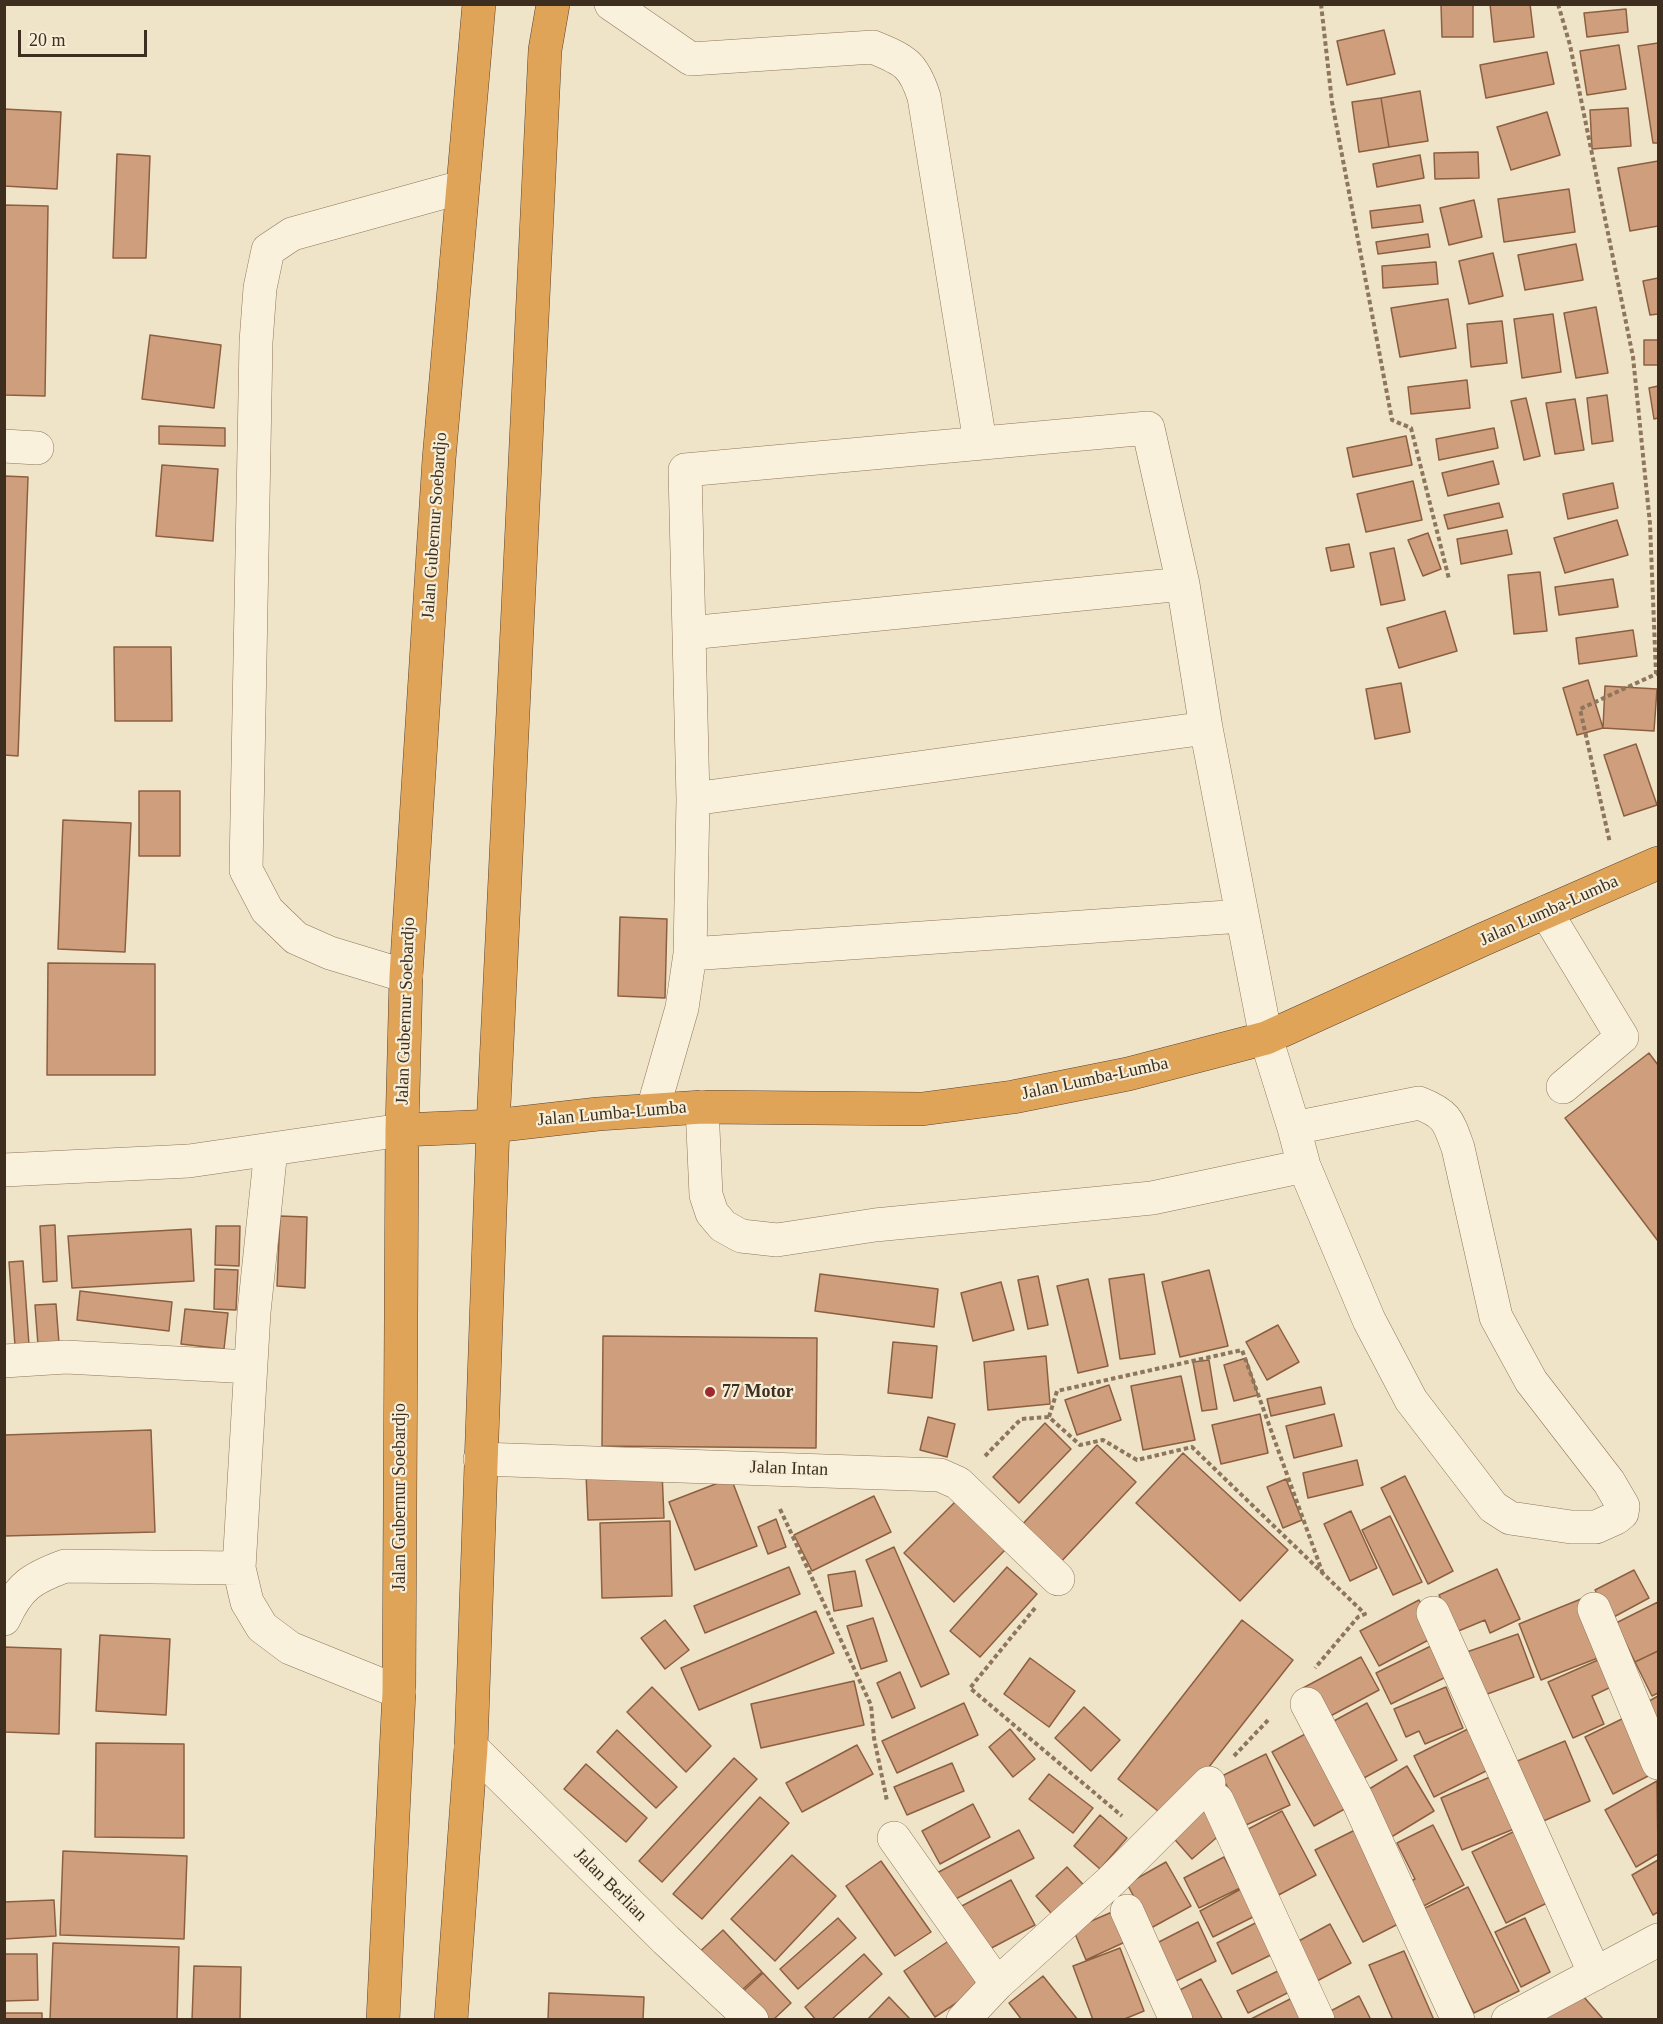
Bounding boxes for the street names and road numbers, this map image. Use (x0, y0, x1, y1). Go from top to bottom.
street label: Jalan Gubernur Soebardjo (418, 432, 452, 620)
street label: Jalan Lumba-Lumba (1476, 871, 1622, 951)
street label: Jalan Gubernur Soebardjo (392, 917, 420, 1105)
street label: Jalan Lumba-Lumba (1020, 1053, 1170, 1105)
street label: Jalan Lumba-Lumba (537, 1097, 687, 1131)
street label: Jalan Gubernur Soebardjo (389, 1403, 411, 1591)
street label: Jalan Intan (749, 1457, 829, 1481)
street label: Jalan Berlian (569, 1844, 651, 1926)

